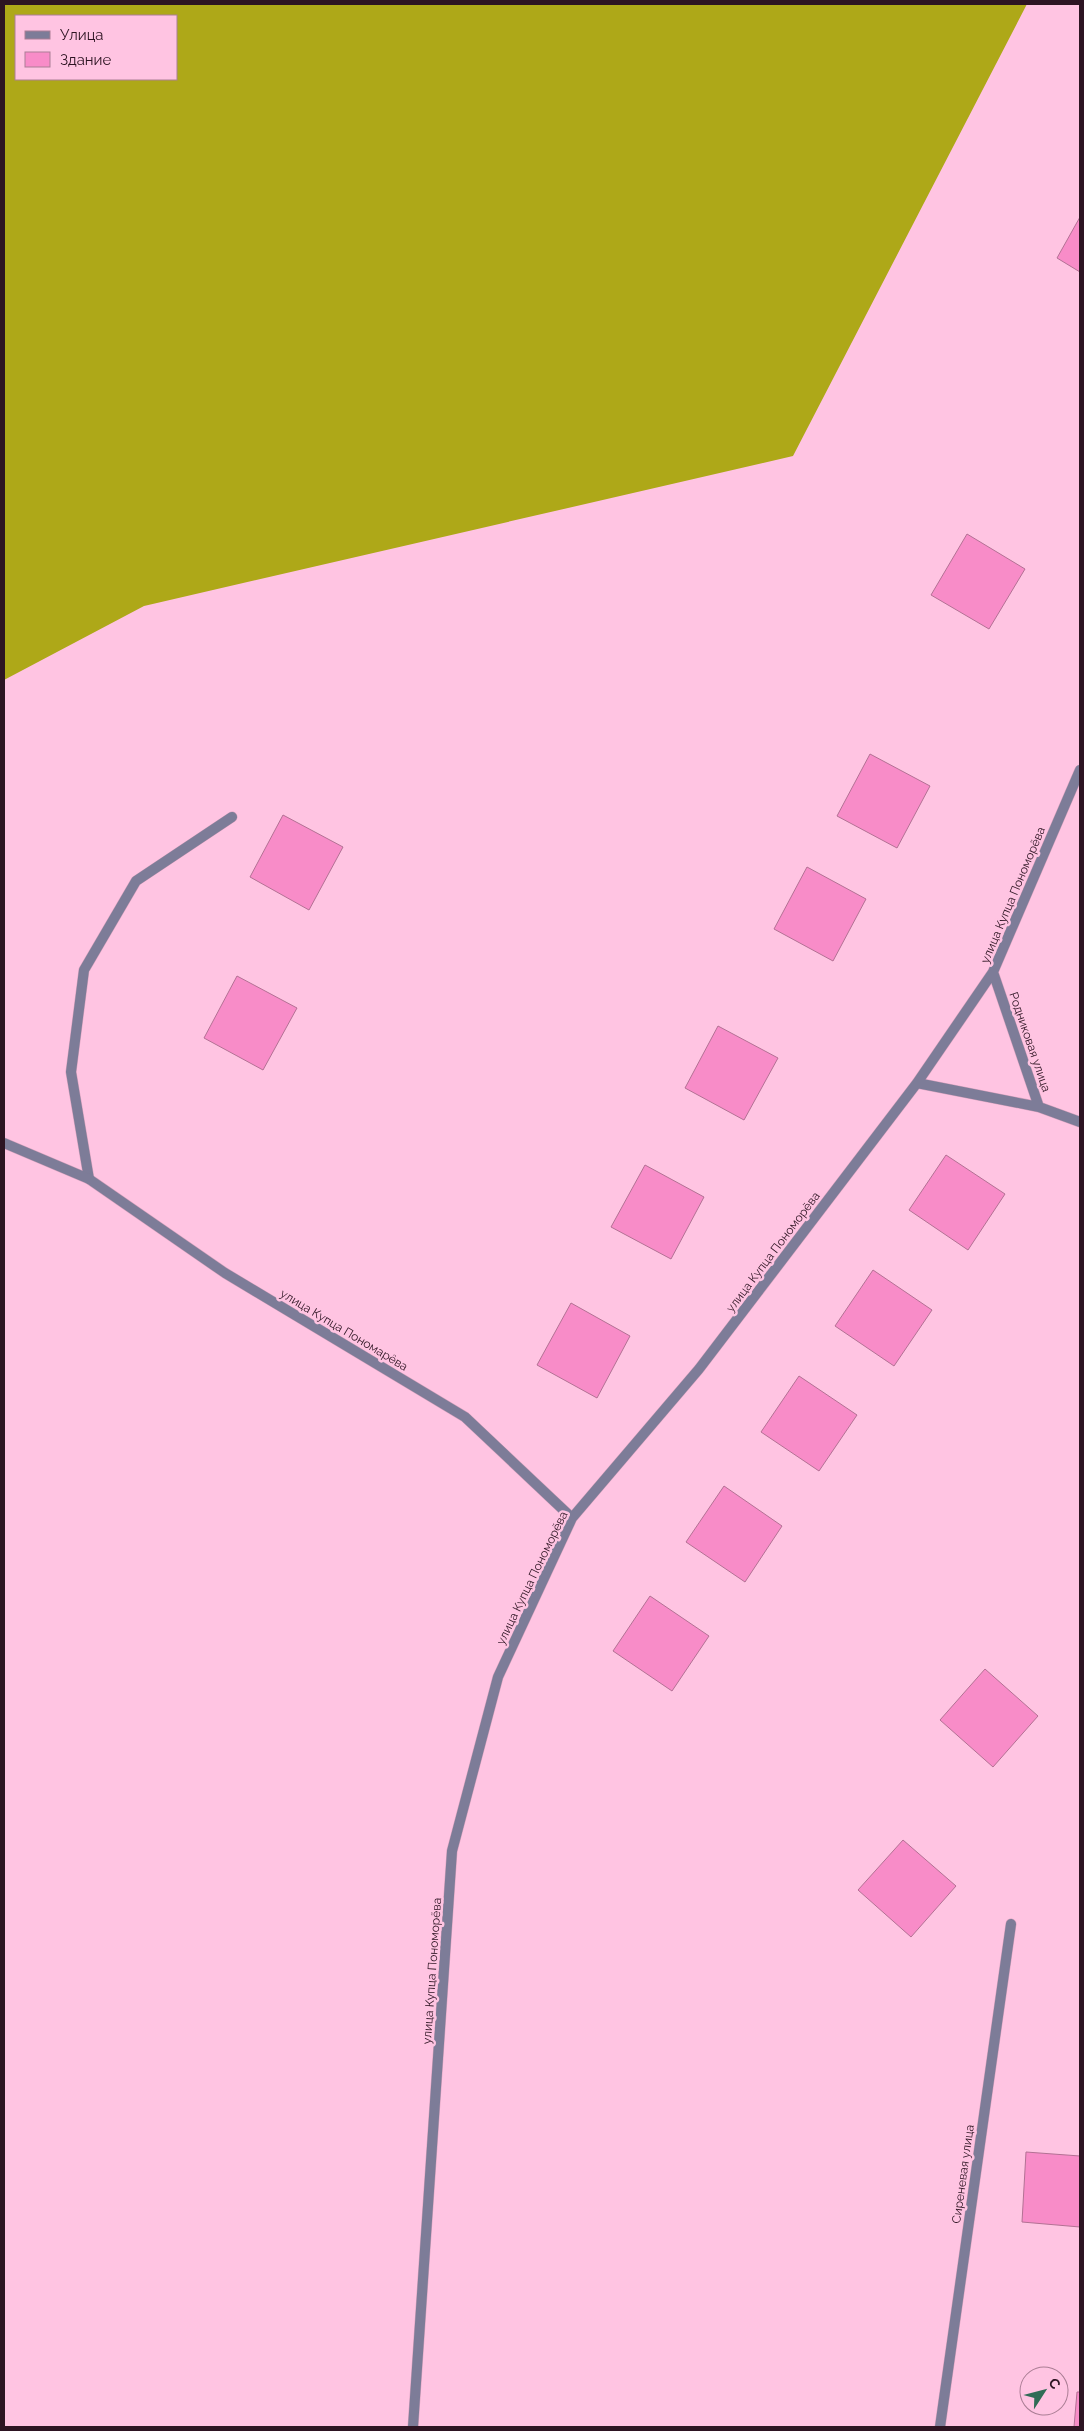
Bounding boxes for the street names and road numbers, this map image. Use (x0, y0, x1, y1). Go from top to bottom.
street label: улица Купца Пономорёва (978, 825, 1048, 965)
street label: Родниковая улица (1006, 990, 1054, 1094)
street label: улица Купца Пономорёва (723, 1189, 823, 1315)
street label: улица Купца Пономарёва (278, 1286, 410, 1374)
street label: улица Купца Пономорёва (494, 1509, 570, 1647)
street label: улица Купца Пономорёва (420, 1897, 444, 2045)
street label: Сиреневая улица (949, 2124, 977, 2224)

